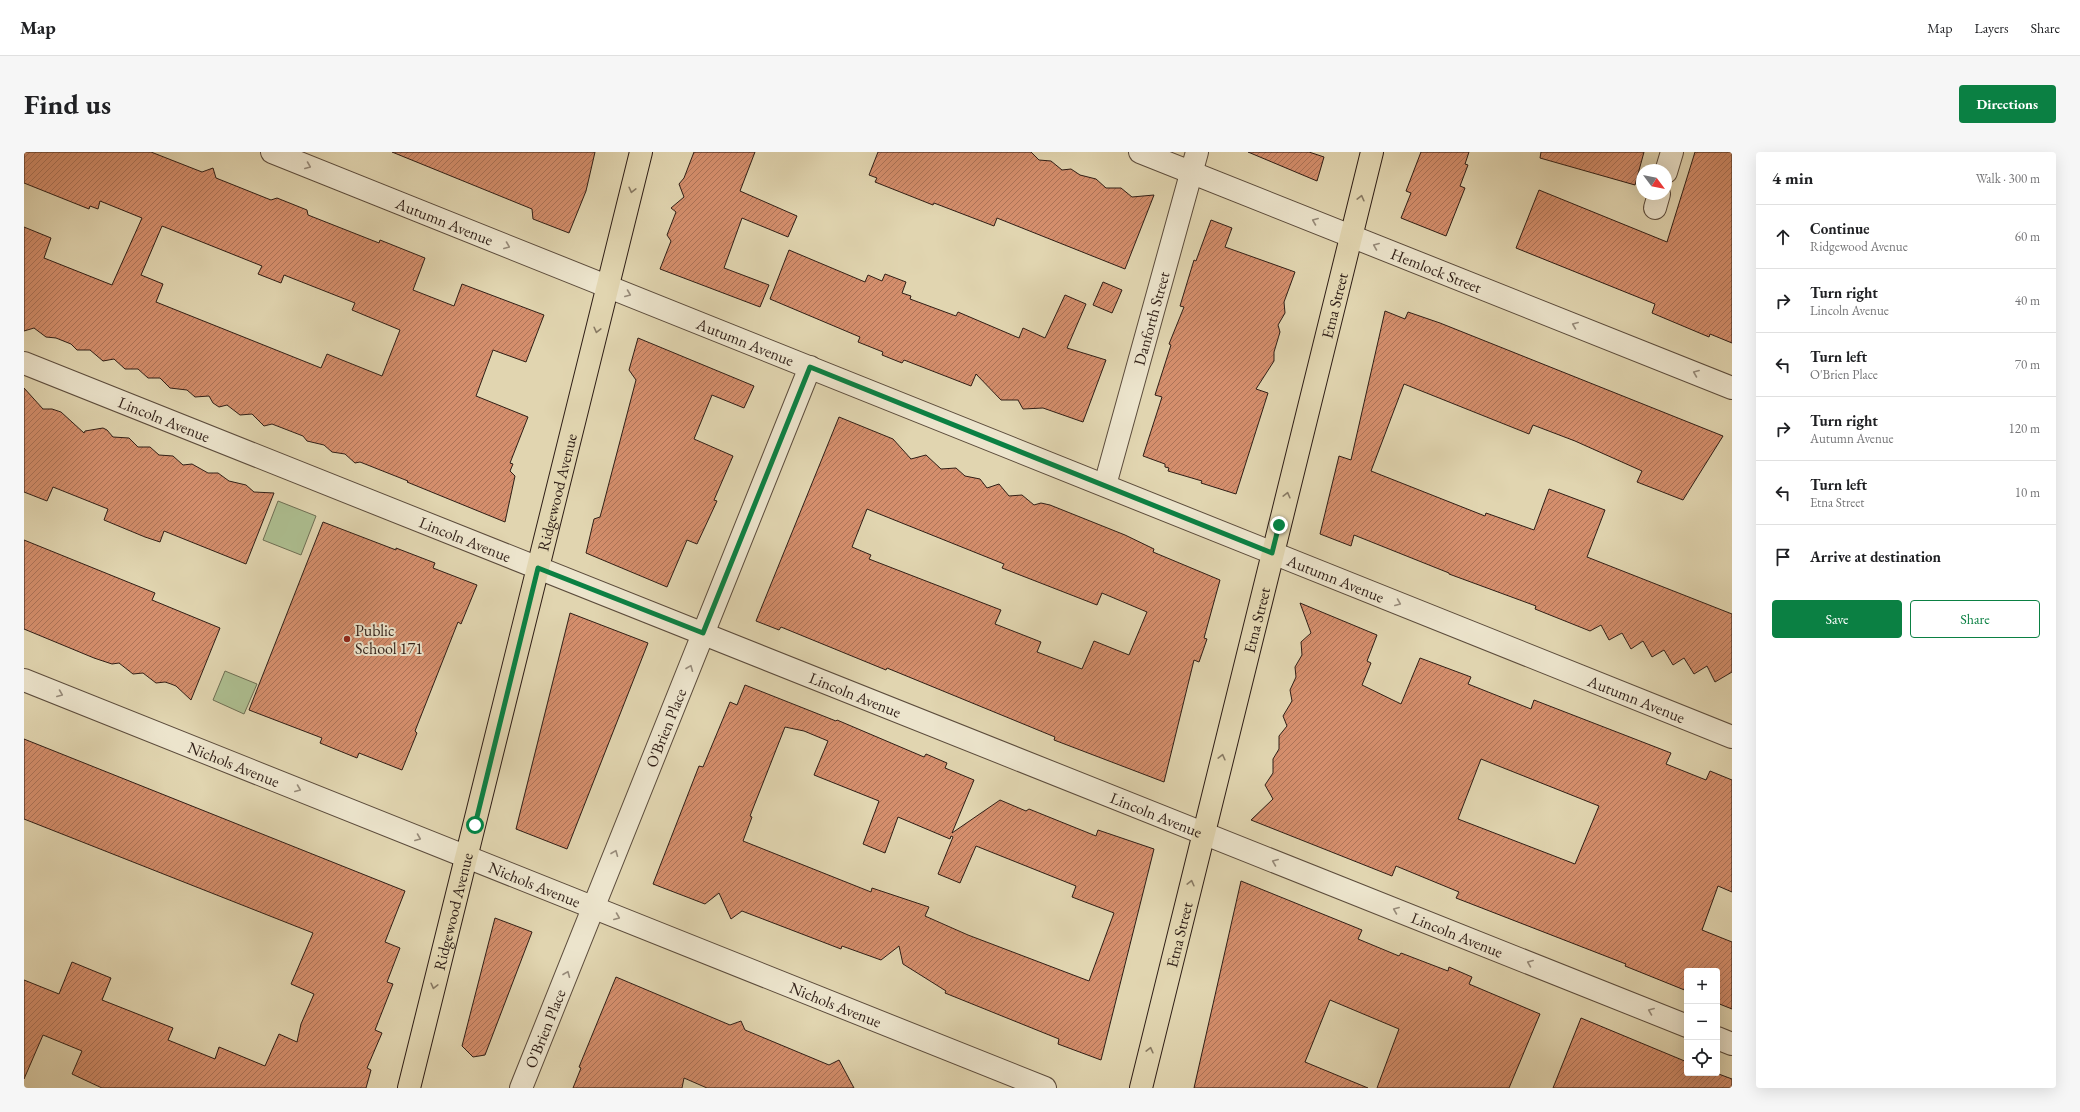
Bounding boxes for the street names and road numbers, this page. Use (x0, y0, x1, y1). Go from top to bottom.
street label: Autumn Avenue (392, 192, 496, 251)
street label: Hemlock Street (1388, 243, 1485, 298)
street label: Danforth Street (1129, 269, 1175, 368)
street label: Etna Street (1316, 271, 1353, 341)
street label: Autumn Avenue (693, 313, 797, 371)
street label: Lincoln Avenue (115, 392, 213, 447)
street label: Ridgewood Avenue (533, 431, 582, 553)
street label: Lincoln Avenue (416, 512, 514, 567)
street label: Autumn Avenue (1283, 549, 1387, 608)
street label: Etna Street (1239, 585, 1275, 655)
street label: Lincoln Avenue (806, 667, 904, 723)
street label: Autumn Avenue (1584, 670, 1688, 728)
street label: O'Brien Place (641, 685, 691, 771)
street label: Nichols Avenue (185, 737, 283, 792)
street label: Lincoln Avenue (1107, 787, 1205, 843)
street label: Ridgewood Avenue (429, 851, 478, 972)
street label: Nichols Avenue (486, 857, 584, 912)
street label: Etna Street (1161, 900, 1198, 970)
street label: Lincoln Avenue (1408, 907, 1506, 963)
street label: Nichols Avenue (786, 977, 884, 1033)
street label: O'Brien Place (520, 986, 571, 1071)

